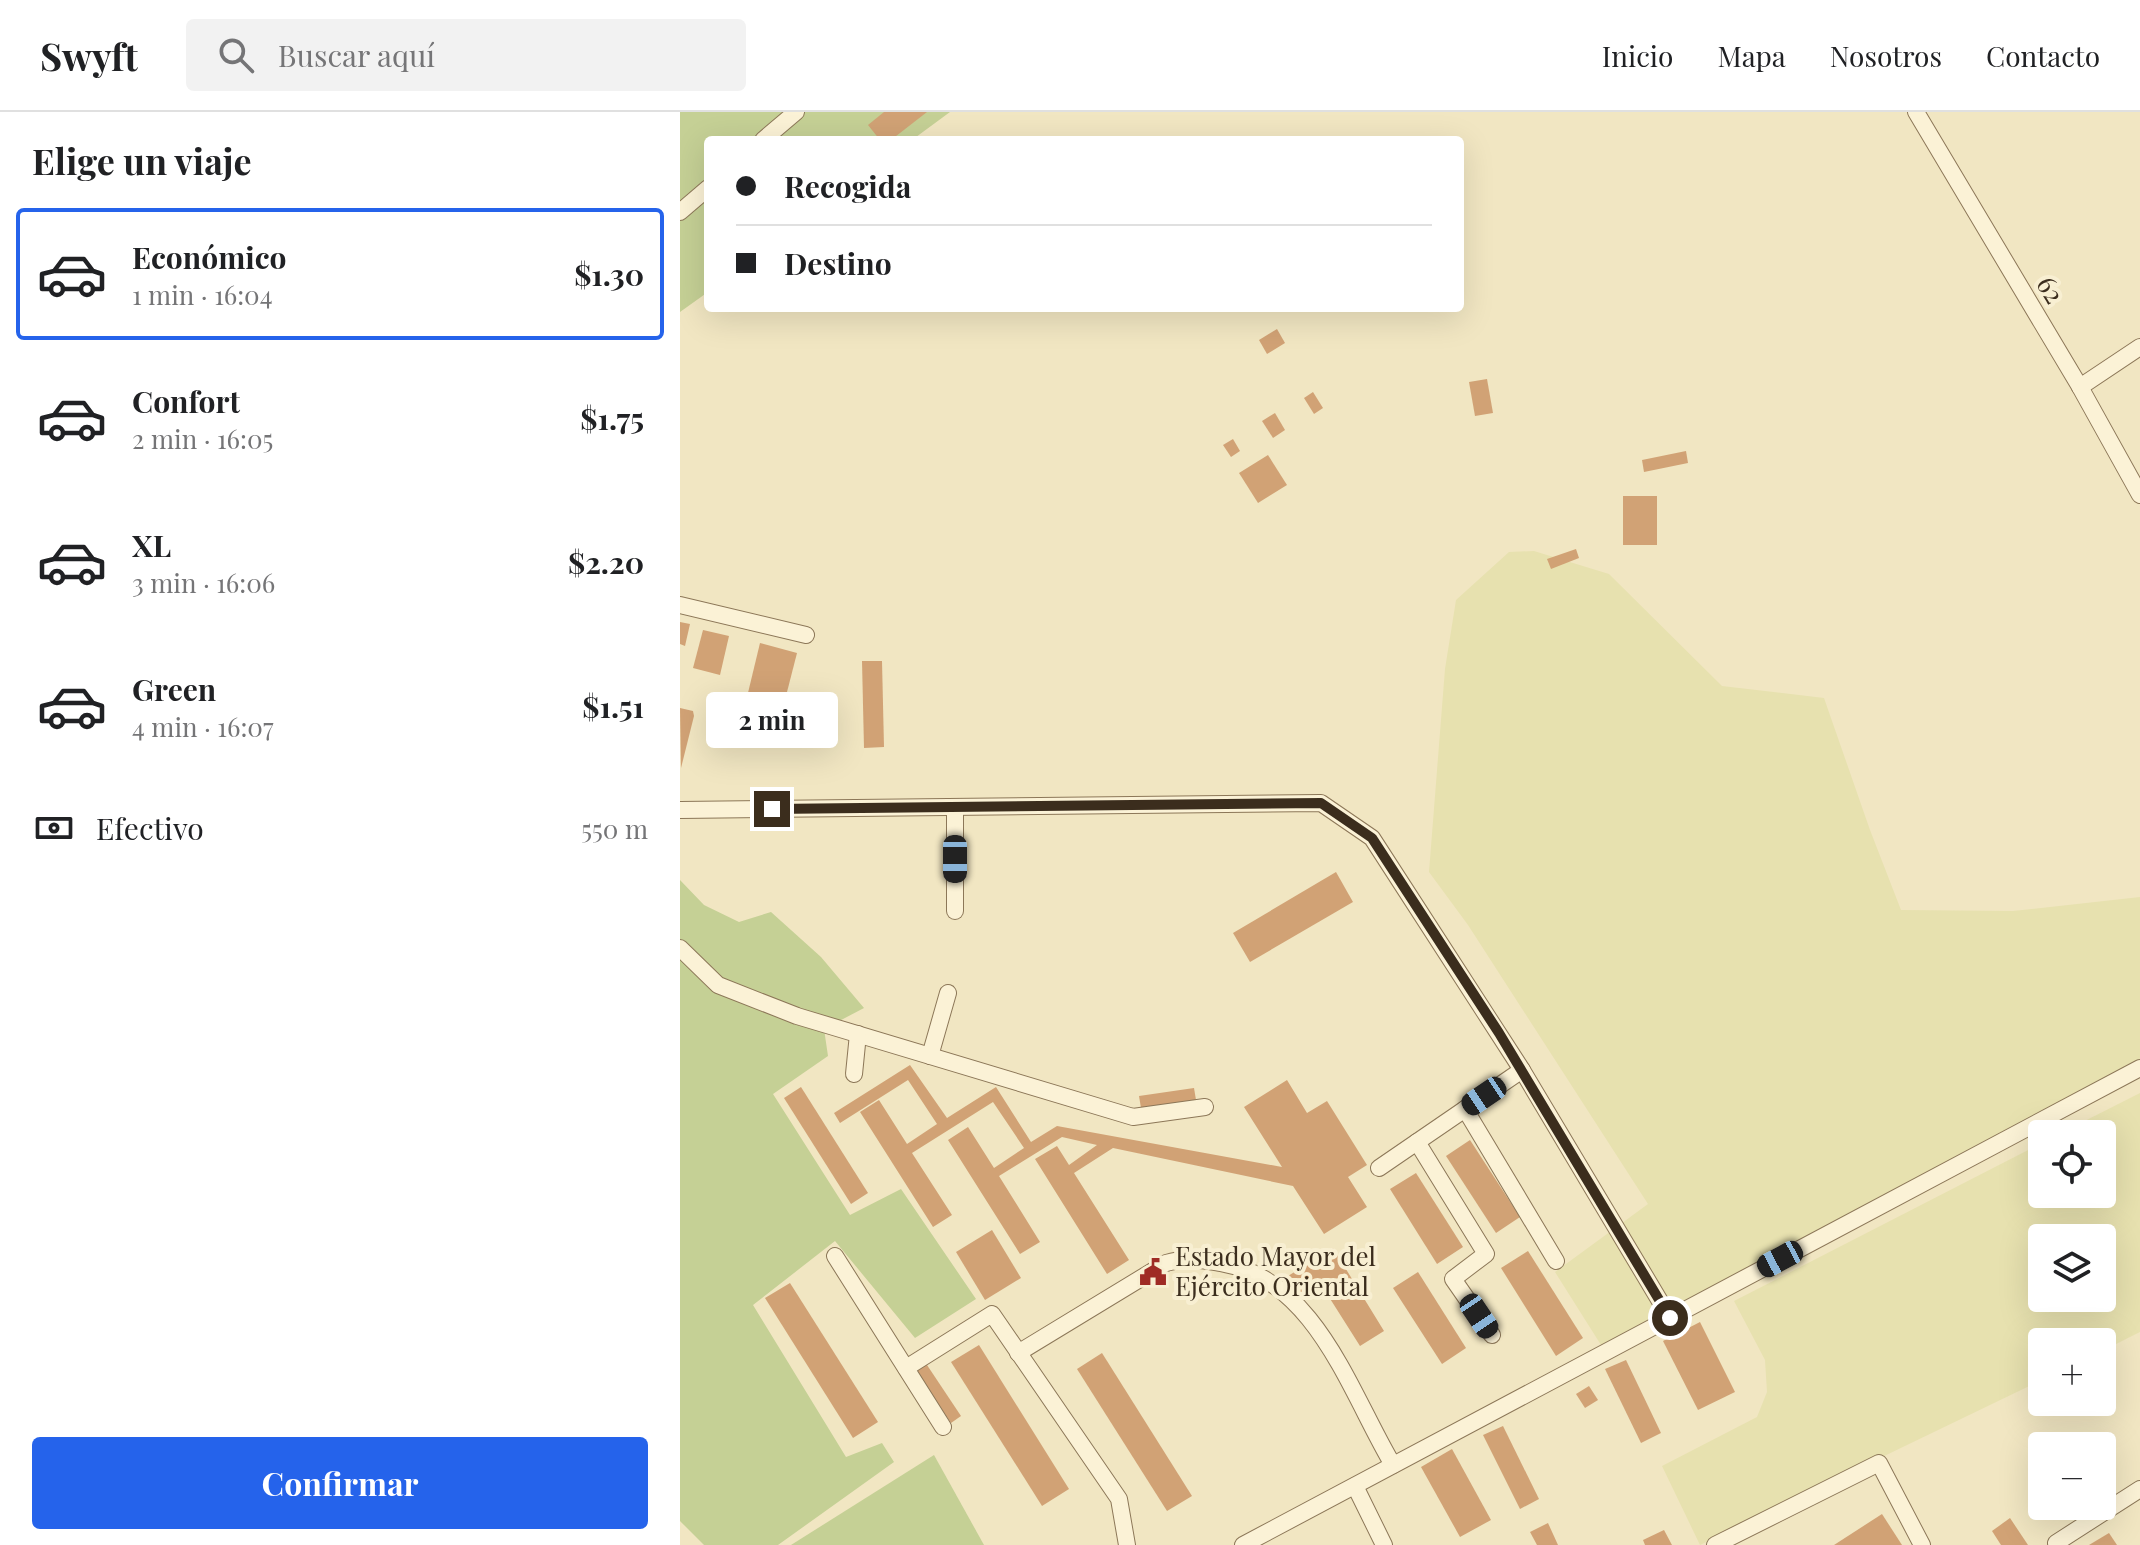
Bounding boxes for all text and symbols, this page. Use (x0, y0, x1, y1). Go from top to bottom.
search box (186, 19, 746, 91)
text: Swyft (40, 30, 138, 81)
icon: search (214, 33, 258, 77)
text: Buscar aquí (278, 35, 435, 75)
text: Inicio (1602, 37, 1673, 74)
text: Mapa (1717, 37, 1786, 74)
text: Nosotros (1830, 37, 1942, 74)
text: Contacto (1986, 37, 2100, 74)
text: Elige un viaje (32, 136, 252, 184)
text: Recogida (784, 166, 911, 206)
text: Económico (132, 237, 287, 277)
icon: car (36, 238, 108, 310)
text: Destino (784, 243, 892, 283)
text: $1.30 (574, 254, 644, 294)
street label: 62 (2030, 269, 2073, 309)
text: 1 min · 16:04 (132, 277, 273, 312)
text: Confort (132, 381, 240, 421)
icon: car (36, 382, 108, 454)
text: $1.75 (580, 398, 644, 438)
text: 2 min · 16:05 (132, 421, 273, 456)
text: XL (132, 525, 171, 565)
icon: car (36, 526, 108, 598)
text: $2.20 (568, 542, 644, 582)
text: 3 min · 16:06 (132, 565, 275, 600)
text: Green (132, 669, 216, 709)
icon: car (36, 670, 108, 742)
text: $1.51 (582, 686, 644, 726)
callout: 2 min (706, 693, 838, 749)
text: 2 min (738, 702, 806, 737)
text: 4 min · 16:07 (132, 709, 274, 744)
route end (754, 791, 790, 827)
icon: cash (32, 806, 76, 850)
text: Efectivo (96, 808, 204, 848)
text: 550 m (581, 811, 648, 846)
car (943, 835, 967, 883)
car (1457, 1073, 1511, 1119)
map controls (2028, 1120, 2116, 1520)
button: locate (2028, 1120, 2116, 1208)
button: layers (2028, 1224, 2116, 1312)
car (1753, 1237, 1807, 1281)
place label: Estado Mayor del Ejército Oriental (1175, 1238, 1376, 1303)
public building icon: Estado Mayor del Ejército Oriental (1138, 1257, 1168, 1287)
car (1456, 1289, 1502, 1343)
route start (1652, 1300, 1688, 1336)
button: + (2028, 1328, 2116, 1416)
button: − (2028, 1432, 2116, 1520)
button: Confirmar (32, 1437, 648, 1529)

